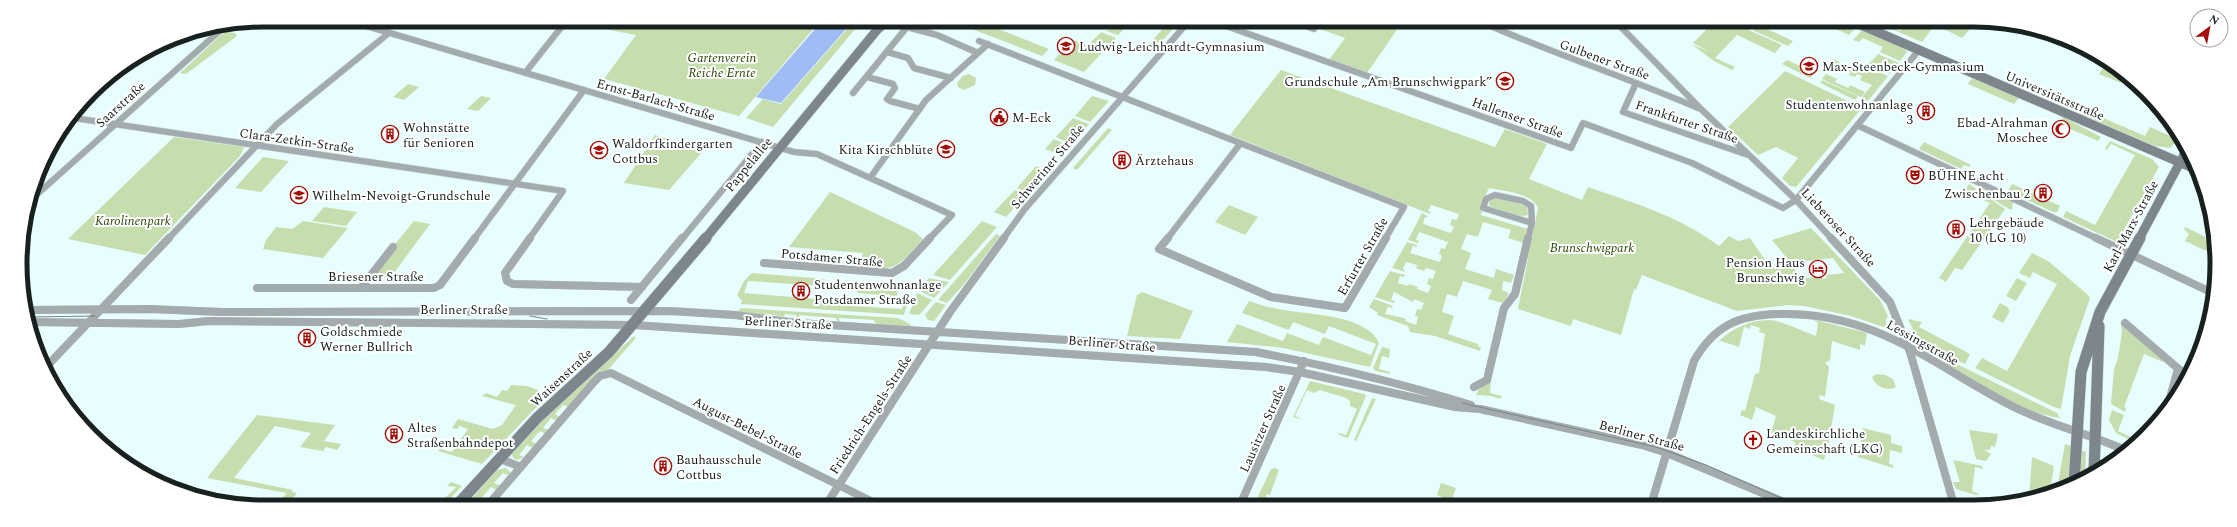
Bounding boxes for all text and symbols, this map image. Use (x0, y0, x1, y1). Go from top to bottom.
north arrow (2189, 8, 2229, 48)
text: N (2206, 10, 2222, 30)
street label: Gulbener Straße (1557, 34, 1653, 86)
school or university icon: Ludwig-Leichhardt-Gymnasium (1056, 36, 1076, 56)
place label: Ludwig-Leichhardt-Gymnasium (1079, 37, 1265, 57)
park label: Gartenverein Reiche Ernte (688, 48, 757, 83)
school or university icon: Max-Steenbeck-Gymnasium (1799, 56, 1819, 76)
place label: Max-Steenbeck-Gymnasium (1822, 57, 1985, 77)
street label: Universitätsstraße (2002, 66, 2107, 126)
school or university icon: Grundschule „Am Brunschwigpark” (1495, 71, 1515, 91)
place label: Grundschule „Am Brunschwigpark” (1284, 72, 1492, 92)
street label: Ernst-Barlach-Straße (594, 73, 717, 126)
street label: Saarstraße (91, 77, 150, 133)
street label: Hallenser Straße (1469, 92, 1566, 144)
street label: Frankfurter Straße (1633, 95, 1741, 149)
place label: Studentenwohnanlage 3 (1785, 95, 1914, 130)
building icon: Studentenwohnanlage 3 (1916, 101, 1936, 121)
public building icon: M-Eck (989, 107, 1009, 127)
place label: M-Eck (1012, 108, 1051, 128)
place label: Ebad-Alrahman Moschee (1956, 113, 2048, 148)
place label: Wohnstätte für Senioren (403, 118, 475, 153)
mosque icon: Ebad-Alrahman Moschee (2051, 119, 2071, 139)
street label: Schweriner Straße (1006, 120, 1089, 214)
street label: Clara-Zetkin-Straße (238, 123, 356, 159)
building icon: Wohnstätte für Senioren (380, 124, 400, 144)
street label: Pappelallee (720, 133, 777, 197)
place label: Waldorfkindergarten Cottbus (612, 134, 733, 169)
school or university icon: Kita Kirschblüte (936, 139, 956, 159)
school or university icon: Waldorfkindergarten Cottbus (589, 140, 609, 160)
place label: Kita Kirschblüte (838, 140, 933, 160)
building icon: Ärztehaus (1112, 150, 1132, 170)
place label: Ärztehaus (1135, 151, 1194, 171)
theatre icon: BÜHNE acht (1905, 165, 1925, 185)
place label: BÜHNE acht (1928, 166, 2004, 186)
street label: Karl-Marx-Straße (2098, 177, 2164, 276)
street label: Lieberoser Straße (1796, 183, 1880, 272)
building icon: Zwischenbau 2 (2033, 183, 2053, 203)
place label: Zwischenbau 2 (1944, 184, 2030, 204)
school or university icon: Wilhelm-Nevoigt-Grundschule (289, 185, 309, 205)
place label: Wilhelm-Nevoigt-Grundschule (312, 186, 491, 206)
park label: Karolinenpark (95, 211, 171, 231)
place label: Lehrgebäude 10 (LG 10) (1969, 213, 2044, 248)
street label: Erfurter Straße (1332, 214, 1393, 299)
building icon: Lehrgebäude 10 (LG 10) (1946, 219, 1966, 239)
park label: Brunschwigpark (1550, 238, 1634, 258)
street label: Potsdamer Straße (780, 244, 884, 272)
place label: Pension Haus Brunschwig (1726, 253, 1805, 288)
hotel icon: Pension Haus Brunschwig (1808, 259, 1828, 279)
street label: Briesener Straße (328, 267, 424, 287)
place label: Studentenwohnanlage Potsdamer Straße (814, 275, 942, 310)
building icon: Studentenwohnanlage Potsdamer Straße (791, 281, 811, 301)
street label: Berliner Straße (420, 300, 508, 320)
street label: Berliner Straße (744, 311, 832, 335)
street label: Lessingstraße (1883, 315, 1962, 371)
place label: Goldschmiede Werner Bullrich (320, 322, 413, 357)
building icon: Goldschmiede Werner Bullrich (297, 328, 317, 348)
street label: Berliner Straße (1067, 330, 1157, 358)
street label: Waisenstraße (526, 344, 597, 412)
street label: Friedrich-Engels-Straße (824, 351, 917, 478)
street label: Lausitzer Straße (1235, 381, 1291, 476)
street label: August-Bebel-Straße (689, 392, 806, 464)
street label: Berliner Straße (1597, 415, 1687, 457)
place label: Altes Straßenbahndepot (407, 418, 514, 453)
building icon: Altes Straßenbahndepot (384, 424, 404, 444)
place label: Landeskirchliche Gemeinschaft (LKG) (1766, 424, 1883, 459)
church icon: Landeskirchliche Gemeinschaft (LKG) (1743, 430, 1763, 450)
place label: Bauhausschule Cottbus (676, 450, 762, 485)
building icon: Bauhausschule Cottbus (653, 456, 673, 476)

